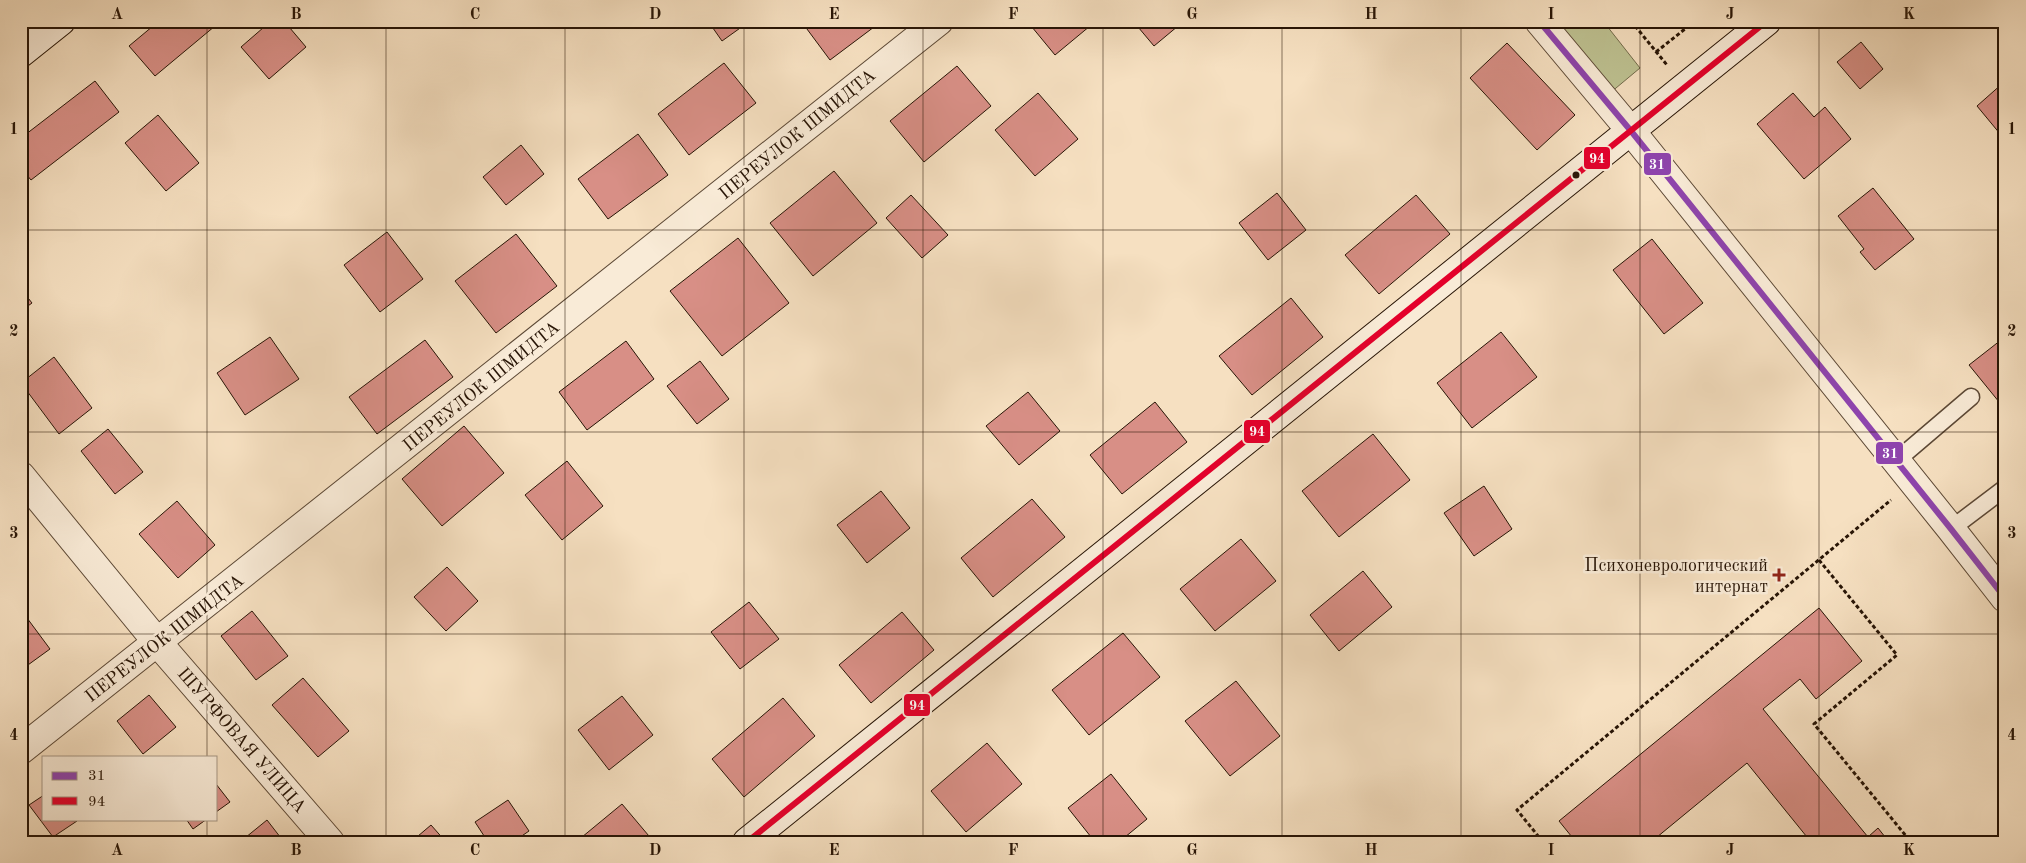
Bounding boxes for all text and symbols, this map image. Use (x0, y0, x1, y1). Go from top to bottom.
text: A (111, 7, 123, 23)
text: B (290, 7, 302, 23)
text: C (470, 7, 480, 23)
text: D (649, 7, 661, 23)
text: E (828, 7, 840, 23)
text: F (1008, 7, 1019, 23)
text: G (1186, 7, 1198, 23)
text: H (1364, 7, 1378, 23)
text: I (1547, 7, 1555, 23)
text: J (1726, 7, 1735, 23)
text: K (1903, 7, 1915, 23)
street label: ПЕРЕУЛОК ШМИДТА (716, 66, 879, 203)
text: 1 (9, 122, 19, 138)
text: 1 (2007, 122, 2017, 138)
line badge: 94 (1583, 146, 1611, 170)
text: 94 (1589, 152, 1605, 166)
line badge: 31 (1643, 152, 1672, 176)
text: 31 (1649, 158, 1665, 172)
unlabelled marker (1571, 170, 1581, 180)
street label: ПЕРЕУЛОК ШМИДТА (400, 318, 563, 455)
text: 2 (9, 324, 19, 340)
text: 2 (2007, 324, 2017, 340)
line badge: 94 (1243, 419, 1271, 444)
text: 94 (1249, 425, 1265, 439)
line badge: 31 (1875, 441, 1904, 465)
text: 31 (1882, 447, 1898, 461)
text: 3 (9, 526, 19, 542)
text: 3 (2007, 526, 2017, 542)
place label: Психоневрологический интернат (1584, 557, 1768, 596)
marker: Психоневрологический интернат (1772, 568, 1786, 582)
street label: ПЕРЕУЛОК ШМИДТА (82, 571, 247, 706)
street label: ШУРФОВАЯ УЛИЦА (173, 665, 309, 817)
line badge: 94 (903, 693, 931, 717)
text: 94 (909, 699, 925, 713)
text: 4 (9, 728, 19, 744)
text: 4 (2007, 728, 2017, 744)
legend (42, 756, 218, 820)
text: 31 (88, 769, 105, 784)
text: 94 (88, 795, 105, 810)
text: A (111, 843, 123, 859)
text: B (290, 843, 302, 859)
text: C (470, 843, 480, 859)
text: D (649, 843, 661, 859)
text: E (828, 843, 840, 859)
text: F (1008, 843, 1019, 859)
text: G (1186, 843, 1198, 859)
text: H (1364, 843, 1378, 859)
text: I (1547, 843, 1555, 859)
text: J (1726, 843, 1735, 859)
text: K (1903, 843, 1915, 859)

